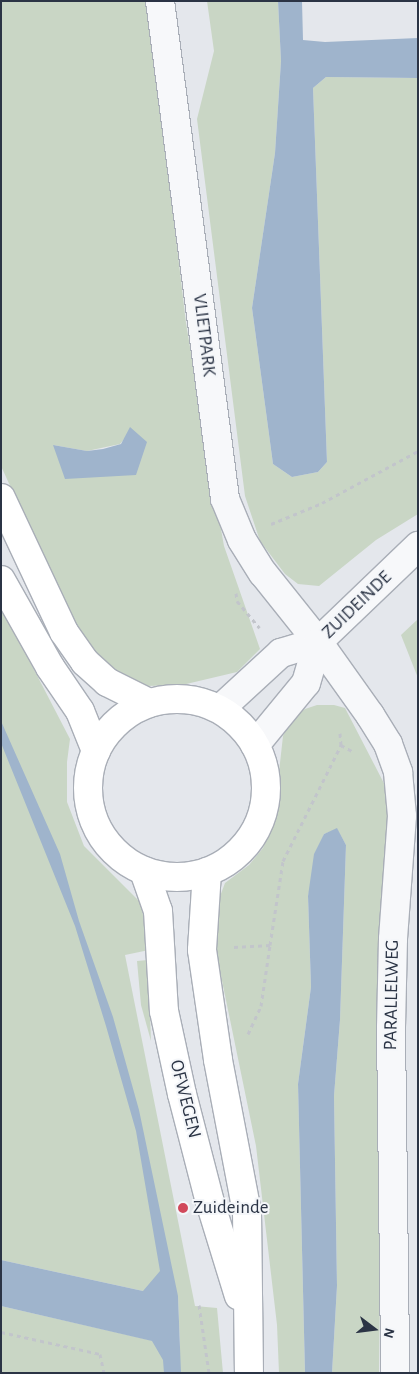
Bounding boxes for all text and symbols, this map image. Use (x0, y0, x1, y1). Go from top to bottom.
street label: VLIETPARK (188, 292, 220, 378)
street label: ZUIDEINDE (317, 566, 397, 644)
street label: PARALLELWEG (380, 940, 404, 1050)
street label: OFWEGEN (164, 1057, 206, 1141)
place label: Zuideinde (193, 1197, 269, 1219)
marker: Zuideinde (177, 1202, 189, 1214)
north arrow (349, 1304, 399, 1354)
text: N (380, 1326, 397, 1339)

